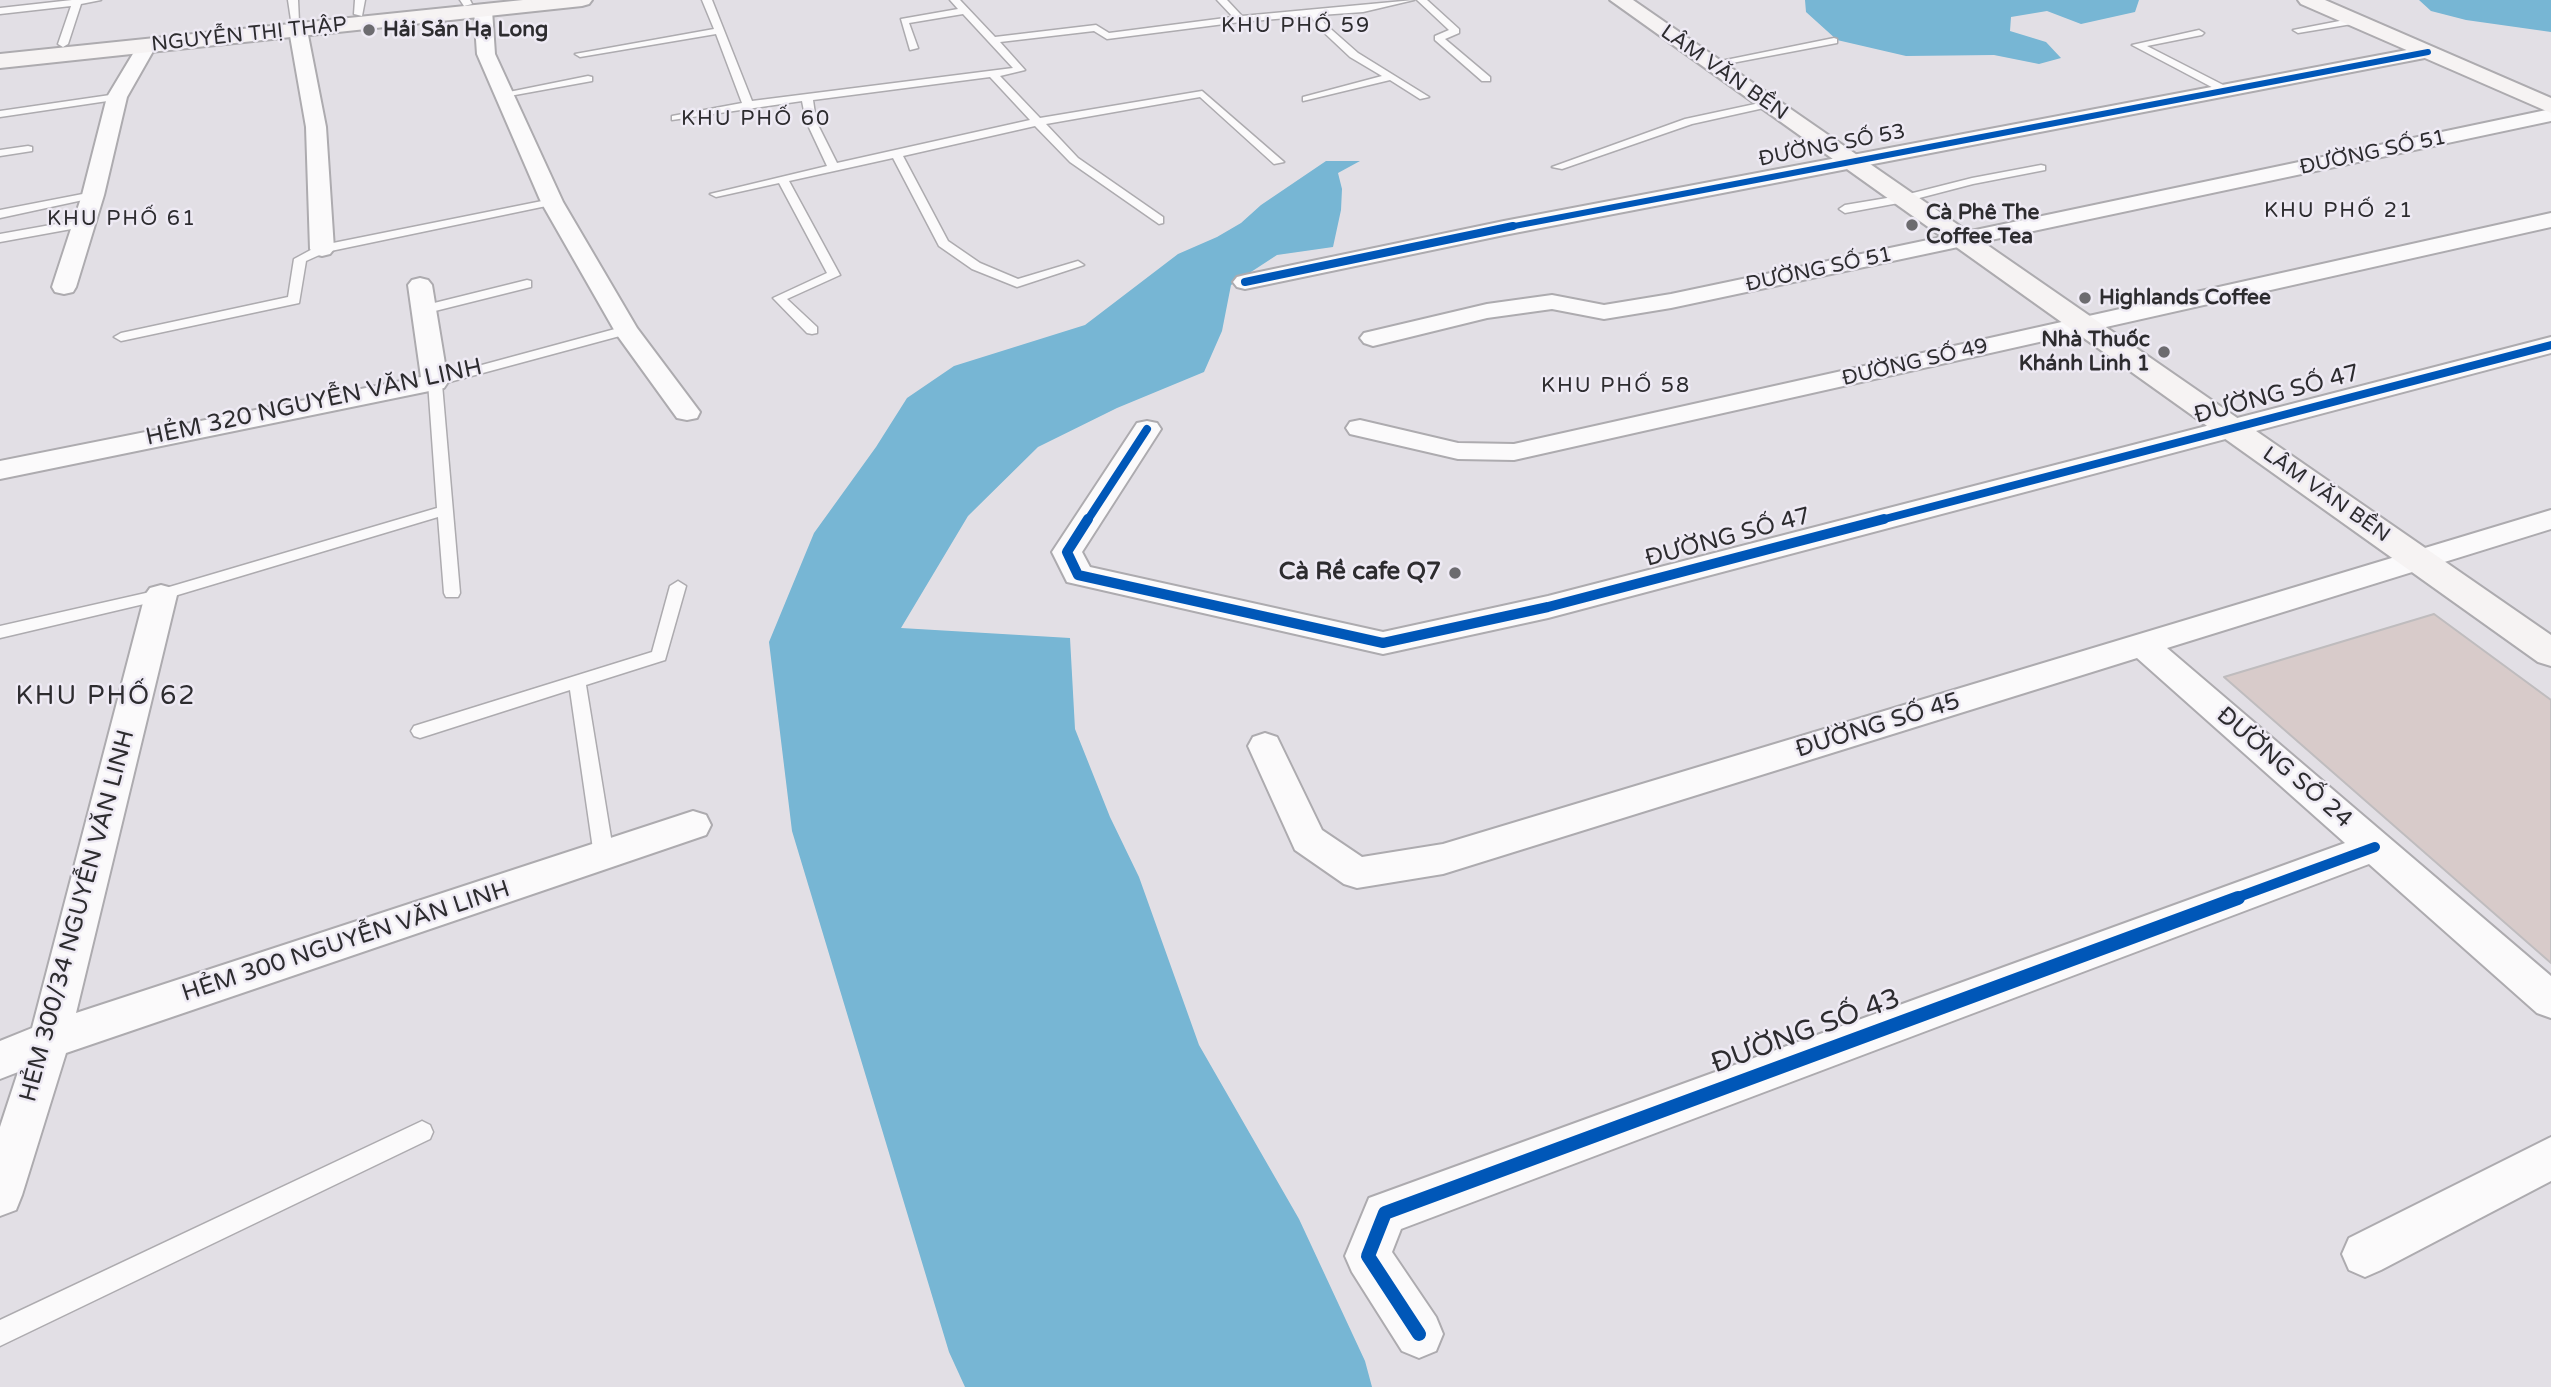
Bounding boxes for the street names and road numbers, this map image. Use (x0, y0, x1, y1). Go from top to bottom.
street label: NGUYỄN THỊ THẬP (150, 12, 348, 58)
street label: LÂM VĂN BỀN (1656, 20, 1792, 126)
street label: ĐƯỜNG SỐ 53 (1756, 119, 1908, 173)
street label: ĐƯỜNG SỐ 51 (2298, 125, 2448, 181)
street label: ĐƯỜNG SỐ 51 (1744, 242, 1894, 298)
street label: ĐƯỜNG SỐ 49 (1840, 334, 1990, 392)
street label: HẺM 320 NGUYỄN VĂN LINH (143, 353, 485, 453)
street label: ĐƯỜNG SỐ 47 (2191, 359, 2363, 431)
street label: LÂM VĂN BỀN (2258, 442, 2394, 548)
street label: ĐƯỜNG SỐ 47 (1642, 502, 1814, 574)
street label: ĐƯỜNG SỐ 45 (1792, 687, 1964, 765)
street label: ĐƯỜNG SỐ 24 (2210, 701, 2358, 835)
street label: HẺM 300/34 NGUYỄN VĂN LINH (14, 727, 142, 1105)
street label: HẺM 300 NGUYỄN VĂN LINH (178, 875, 514, 1009)
street label: ĐƯỜNG SỐ 43 (1707, 982, 1905, 1082)

